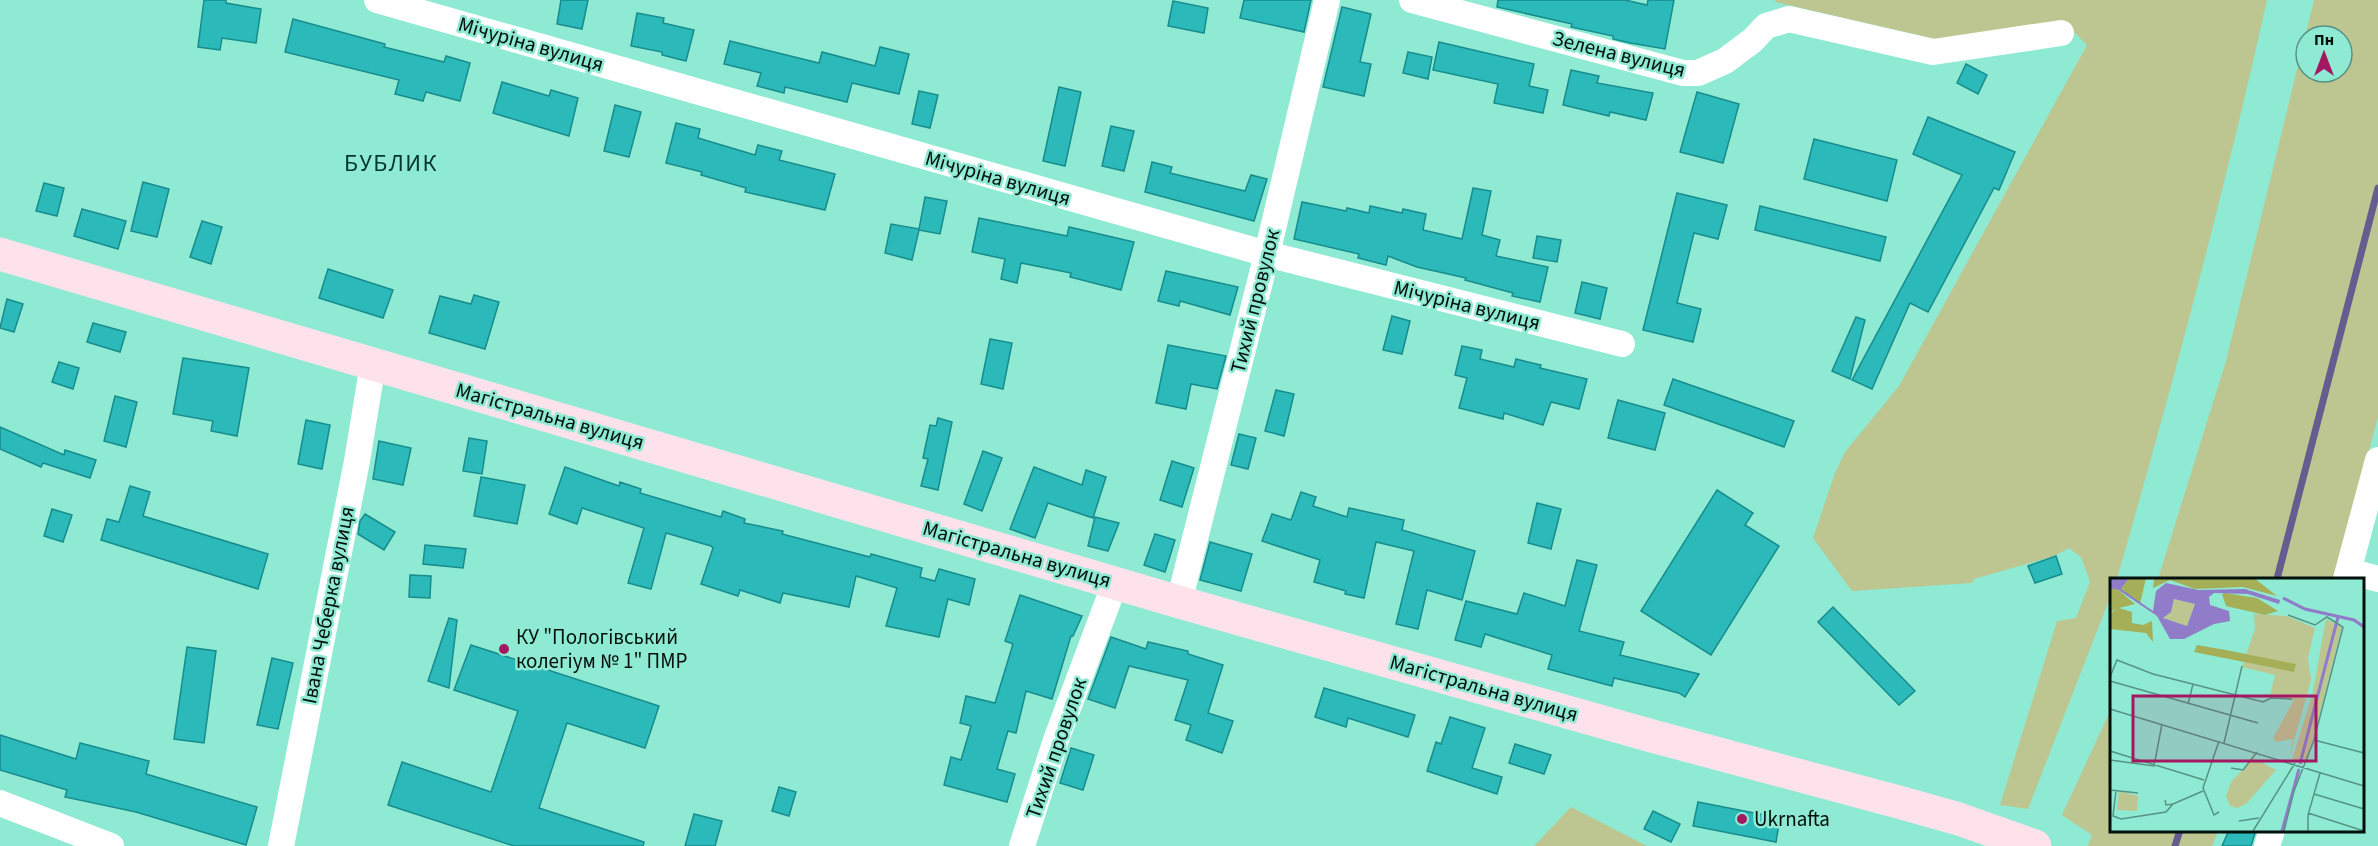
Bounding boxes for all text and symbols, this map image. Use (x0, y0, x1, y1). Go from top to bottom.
street label: Мічуріна вулиця (455, 9, 607, 79)
street label: Зелена вулиця (1549, 23, 1689, 85)
north arrow (2294, 24, 2354, 84)
text: Пн (2314, 29, 2334, 51)
street label: Мічуріна вулиця (922, 143, 1074, 213)
district label: БУБЛИК (344, 146, 438, 181)
street label: Тихий провулок (1223, 225, 1288, 376)
street label: Мічуріна вулиця (1391, 272, 1543, 338)
street label: Магістральна вулиця (452, 375, 648, 457)
street label: Івана Чеберка вулиця (294, 504, 362, 706)
street label: Магістральна вулиця (919, 513, 1115, 595)
inset map (2110, 578, 2363, 831)
place label: КУ "Пологівський колегіум № 1" ПМР (516, 622, 687, 676)
marker: КУ "Пологівський колегіум № 1" ПМР (497, 642, 511, 656)
street label: Магістральна вулиця (1386, 647, 1582, 729)
street label: Тихий провулок (1018, 673, 1094, 823)
place label: Ukrnafta (1754, 804, 1830, 834)
marker: Ukrnafta (1735, 812, 1749, 826)

